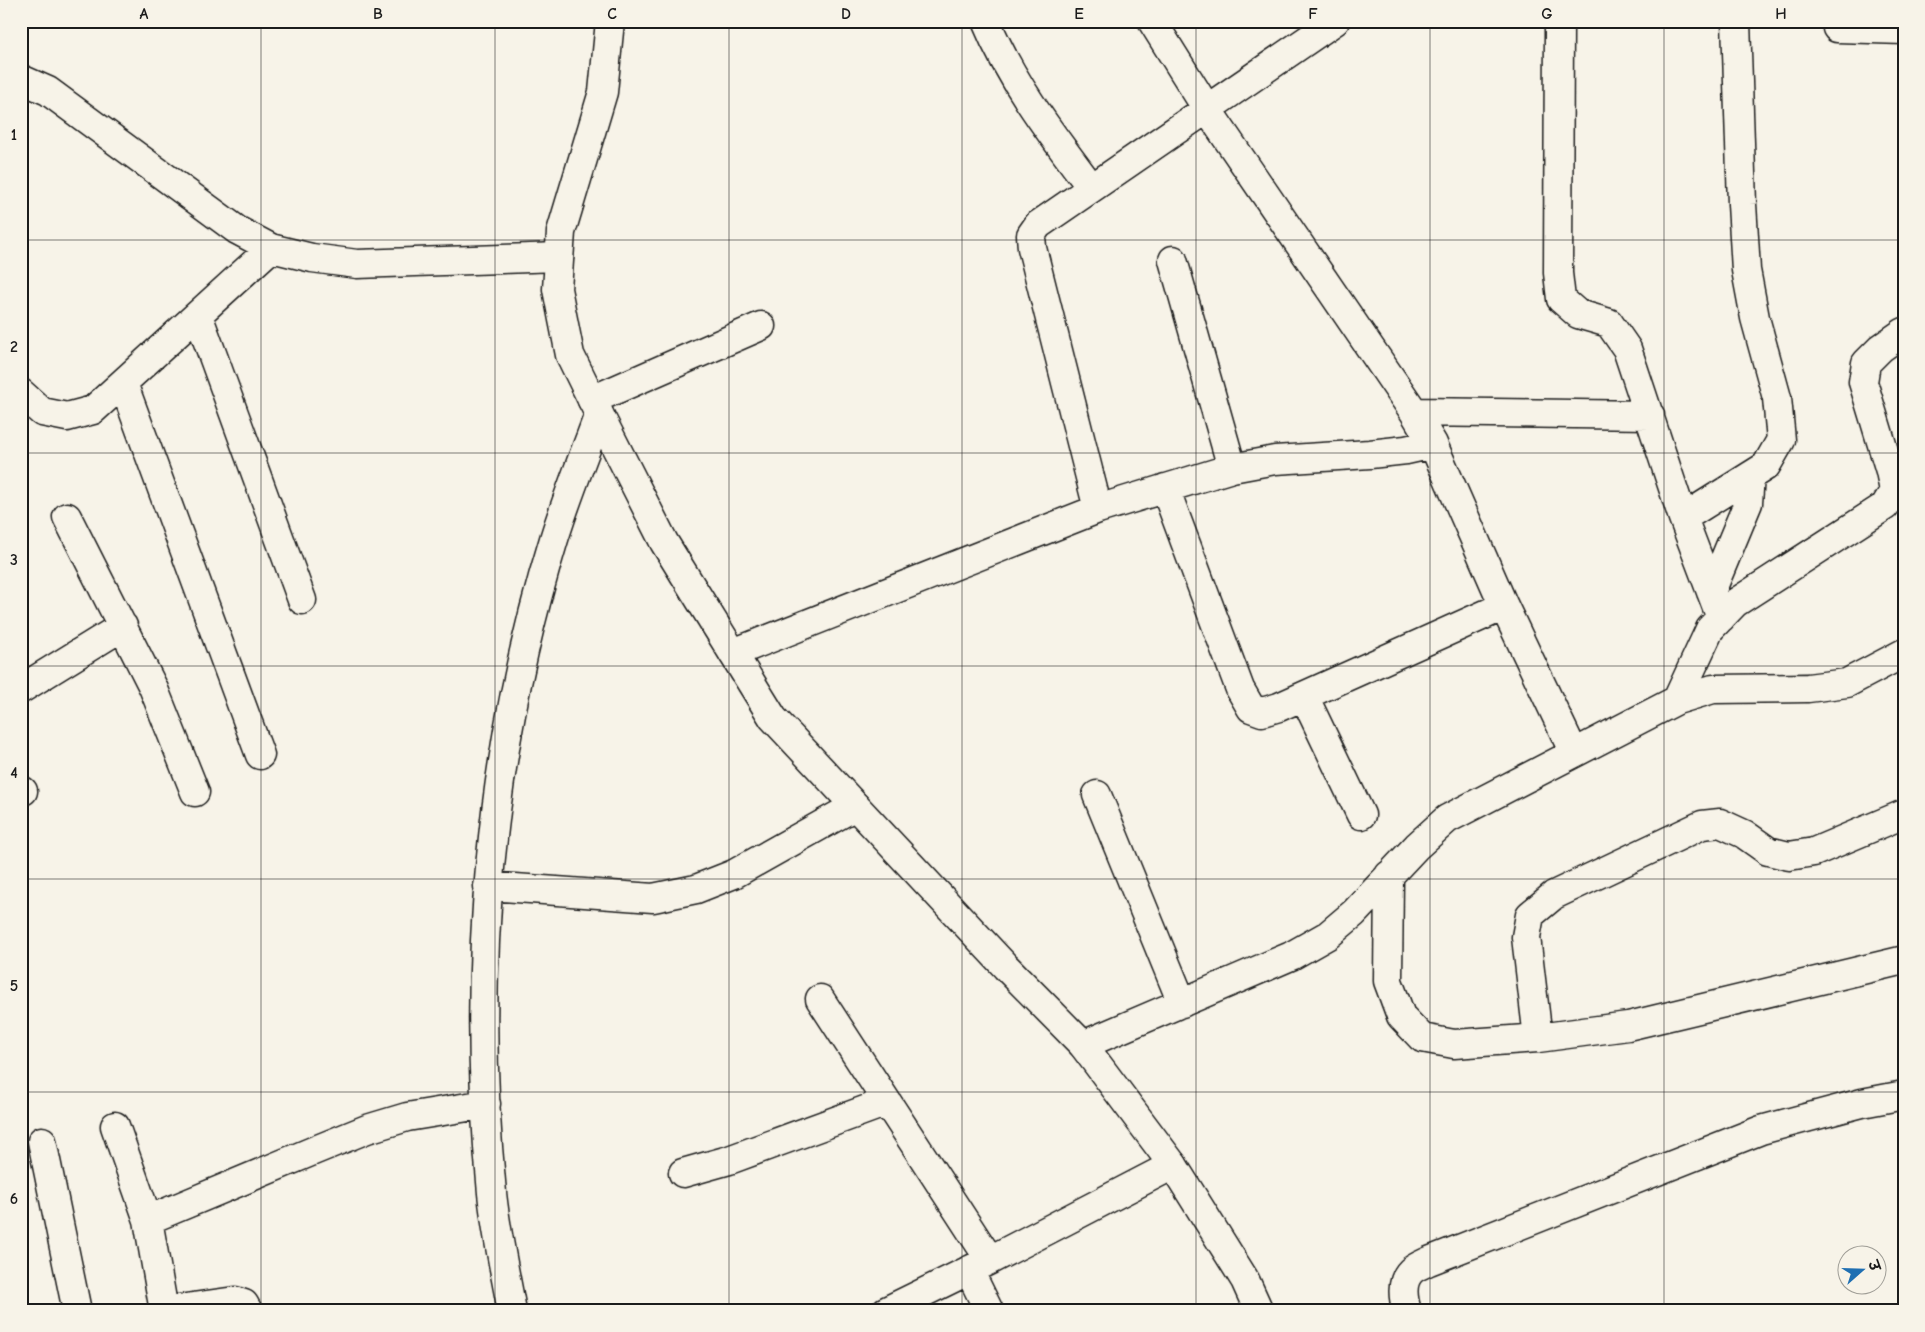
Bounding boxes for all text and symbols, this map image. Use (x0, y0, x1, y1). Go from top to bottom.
text: A (140, 5, 149, 23)
text: B (373, 5, 383, 23)
text: C (607, 5, 617, 23)
text: D (841, 5, 851, 23)
text: E (1074, 5, 1084, 23)
text: F (1308, 5, 1318, 23)
text: G (1541, 5, 1553, 23)
text: H (1775, 5, 1787, 23)
text: 1 (11, 126, 17, 144)
text: 2 (10, 338, 18, 356)
text: 3 (10, 551, 18, 569)
text: 4 (10, 764, 18, 782)
text: 5 (10, 977, 18, 995)
text: 6 (10, 1190, 18, 1208)
north arrow (1838, 1244, 1888, 1294)
text: उ (1863, 1257, 1884, 1275)

